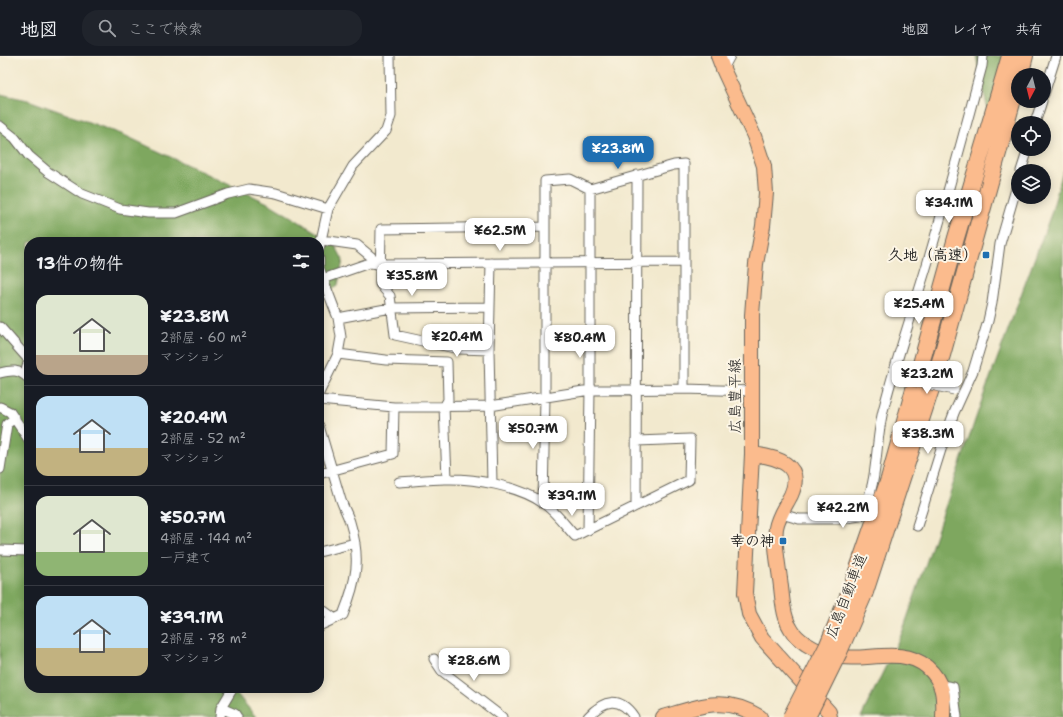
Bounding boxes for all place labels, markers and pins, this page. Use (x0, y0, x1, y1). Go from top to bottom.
pin: ¥23.8M (585, 136, 651, 170)
pin: ¥34.1M (916, 190, 982, 224)
pin: ¥62.5M (467, 218, 533, 252)
place label: 久地（高速） (888, 245, 978, 265)
marker: 久地（高速） (981, 250, 991, 260)
pin: ¥35.8M (379, 263, 445, 297)
pin: ¥25.4M (886, 291, 952, 325)
pin: ¥20.4M (424, 324, 490, 358)
pin: ¥80.4M (547, 325, 613, 359)
pin: ¥23.2M (894, 361, 960, 395)
pin: ¥50.7M (500, 416, 566, 450)
pin: ¥38.3M (895, 421, 961, 455)
pin: ¥39.1M (539, 483, 605, 517)
pin: ¥42.2M (810, 495, 876, 529)
place label: 幸の神 (730, 531, 775, 551)
marker: 幸の神 (778, 536, 788, 546)
pin: ¥28.6M (441, 648, 507, 682)

